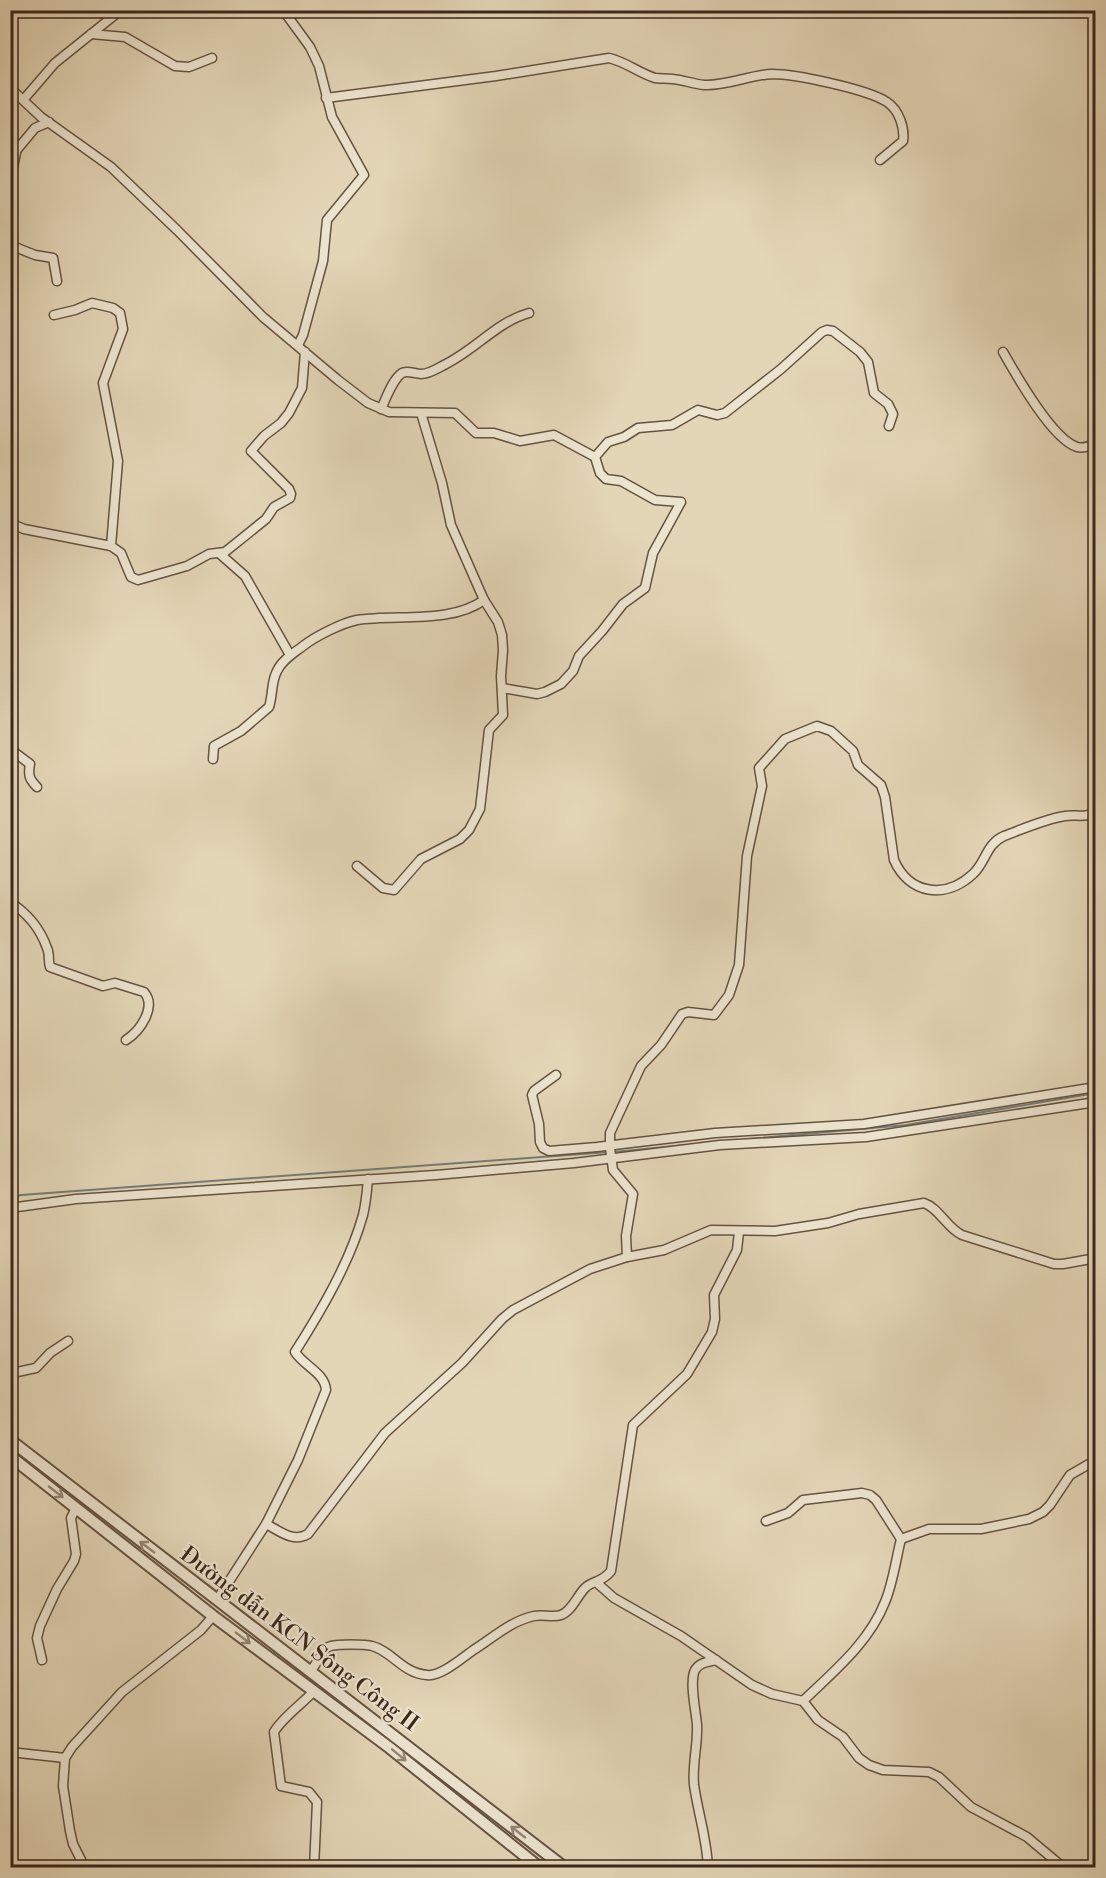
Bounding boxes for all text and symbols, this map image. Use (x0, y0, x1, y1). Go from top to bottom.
one-way arrow (48, 1485, 64, 1498)
one-way arrow (140, 1540, 156, 1553)
street label: Đường dẫn KCN Sông Công II (175, 1541, 424, 1738)
one-way arrow (234, 1632, 250, 1645)
one-way arrow (391, 1748, 406, 1762)
one-way arrow (511, 1825, 527, 1838)

